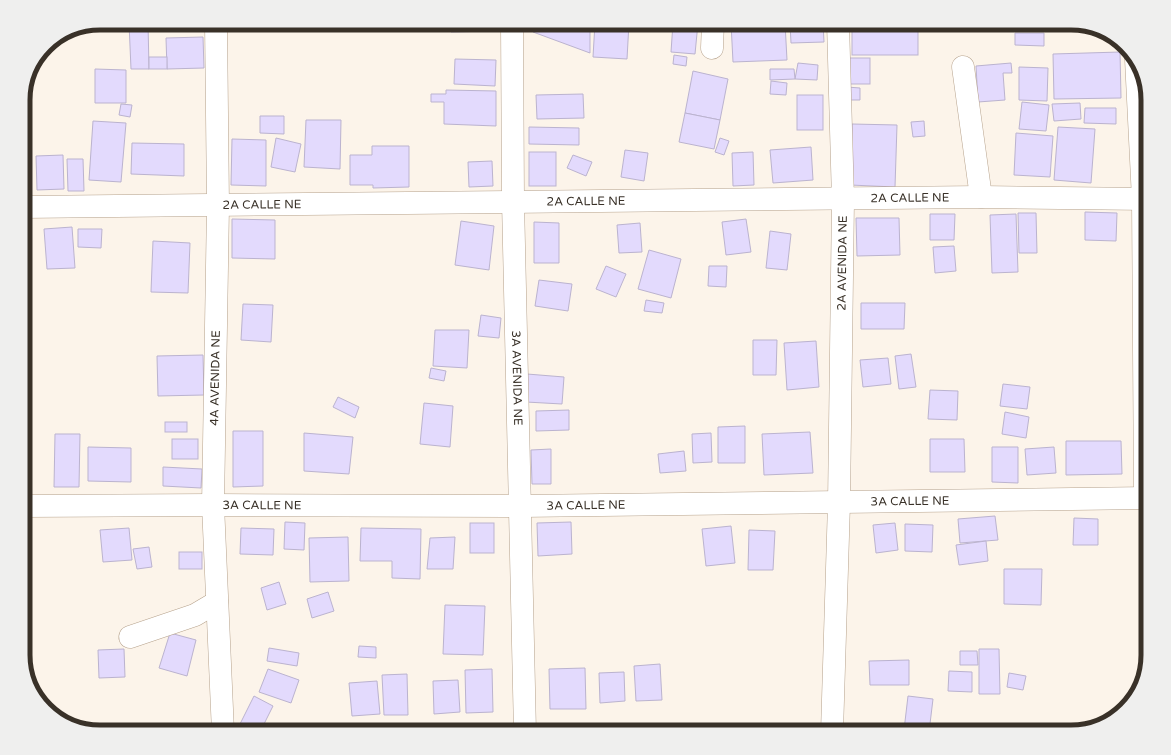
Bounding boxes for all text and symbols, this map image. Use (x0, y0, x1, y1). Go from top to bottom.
street label: 2A CALLE NE (870, 190, 950, 205)
street label: 2A CALLE NE (546, 194, 626, 209)
street label: 2A CALLE NE (222, 197, 302, 212)
street label: 2A AVENIDA NE (835, 215, 850, 311)
street label: 4A AVENIDA NE (207, 330, 223, 426)
street label: 3A AVENIDA NE (509, 330, 525, 426)
street label: 3A CALLE NE (870, 494, 950, 509)
street label: 3A CALLE NE (223, 498, 302, 512)
street label: 3A CALLE NE (546, 498, 626, 513)

